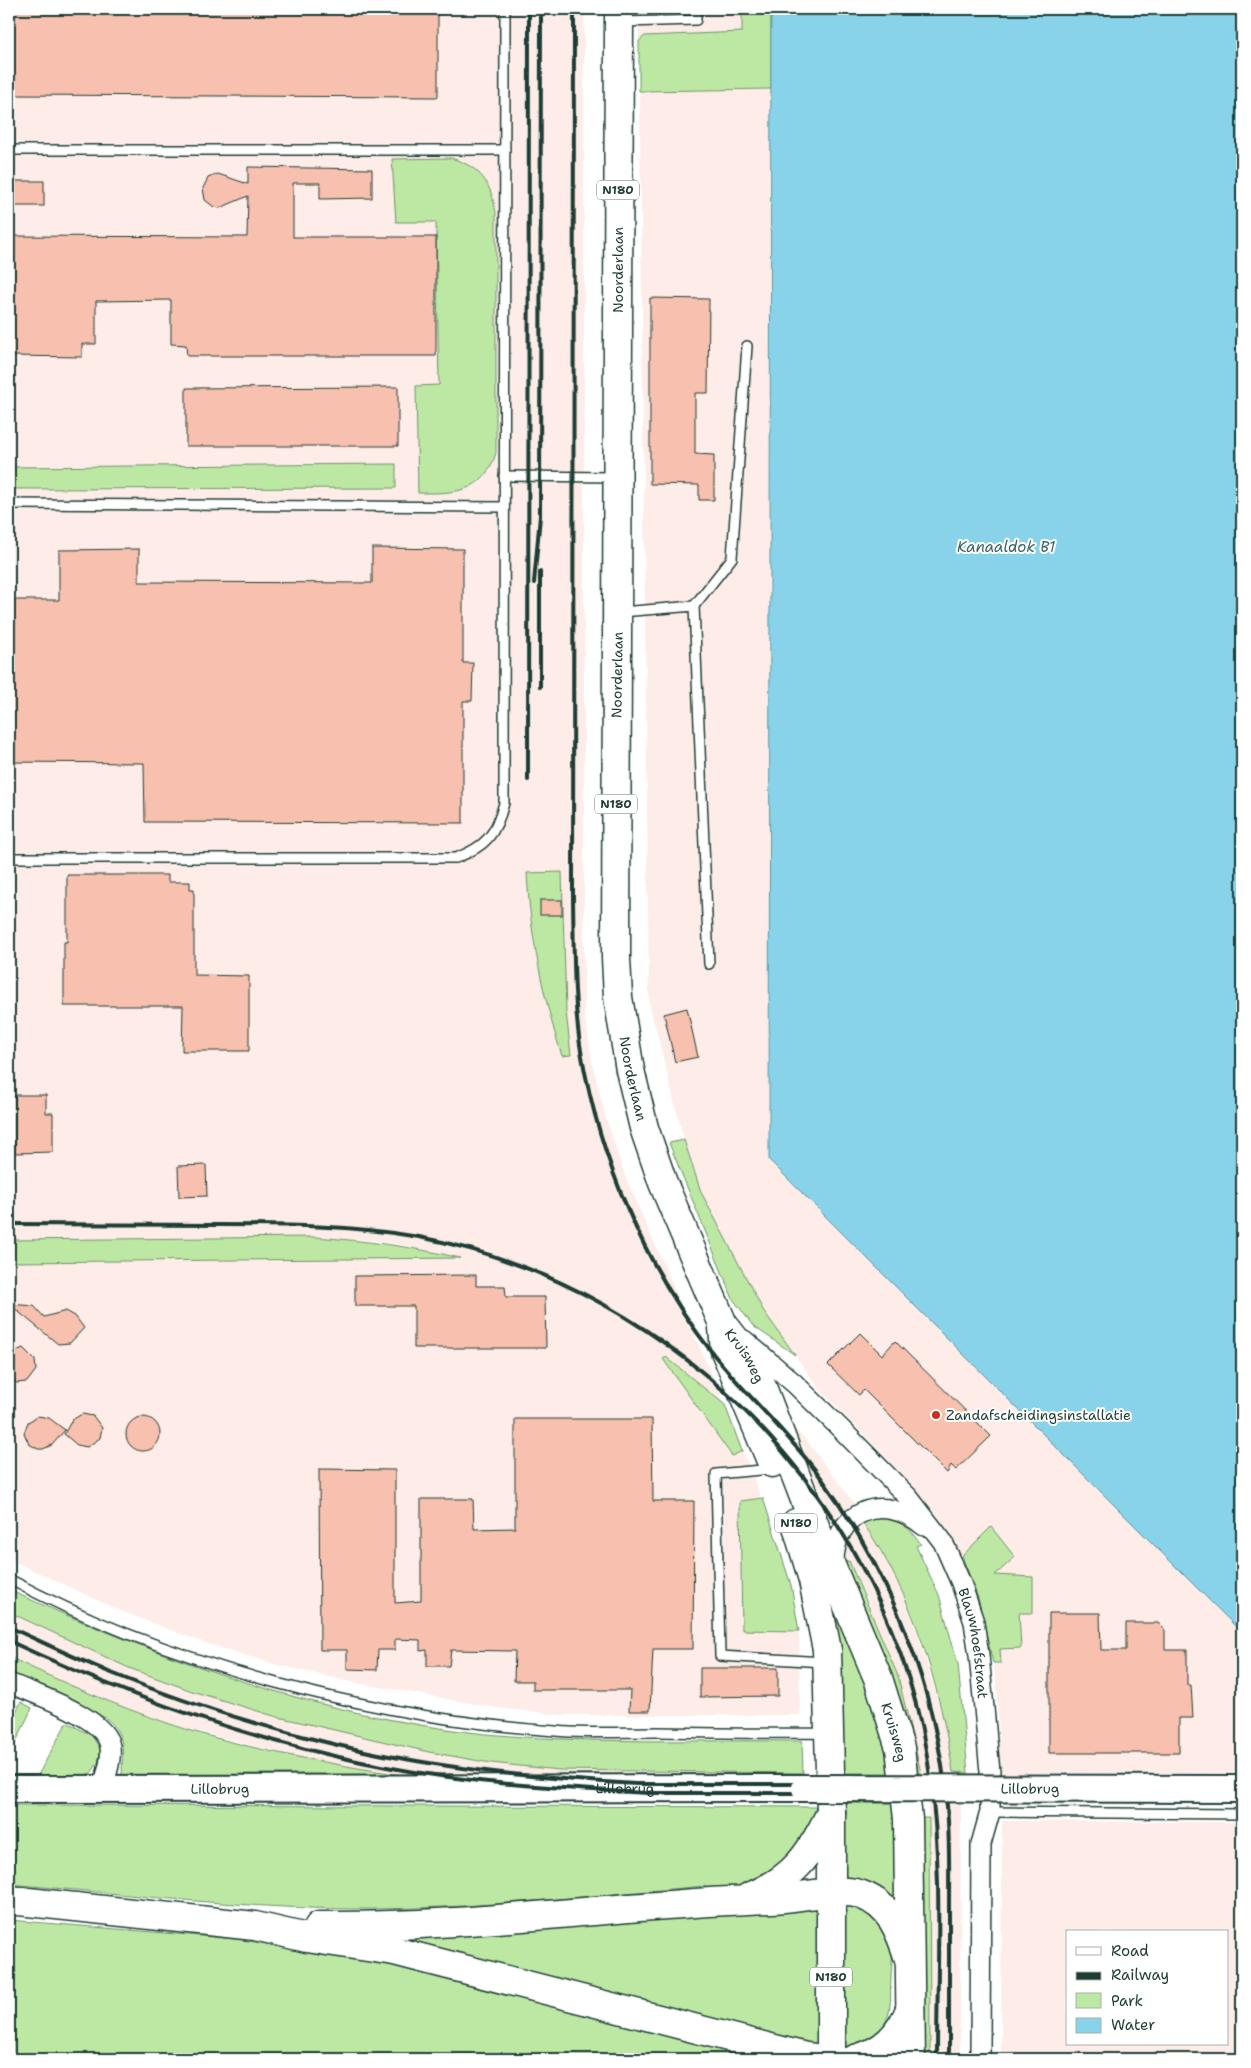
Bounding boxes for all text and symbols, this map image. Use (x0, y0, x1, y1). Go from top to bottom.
road number: N180 (597, 180, 639, 200)
street label: Noorderlaan (609, 227, 627, 313)
water label: Kanaaldok B1 (957, 537, 1056, 557)
street label: Noorderlaan (607, 631, 627, 718)
road number: N180 (595, 794, 637, 814)
street label: Noorderlaan (616, 1035, 651, 1123)
street label: Kruisweg (721, 1325, 769, 1386)
place label: Zandafscheidingsinstallatie (946, 1406, 1131, 1424)
marker: Zandafscheidingsinstallatie (930, 1409, 942, 1421)
road number: N180 (775, 1514, 817, 1532)
street label: Blauwhoefstraat (954, 1586, 992, 1700)
street label: Kruisweg (877, 1700, 911, 1763)
street label: Lillobrug (596, 1779, 654, 1797)
street label: Lillobrug (1001, 1779, 1059, 1798)
street label: Lillobrug (191, 1780, 249, 1798)
legend (1066, 1930, 1228, 2046)
text: Road (1111, 1941, 1149, 1961)
text: Railway (1111, 1965, 1169, 1985)
road number: N180 (810, 1968, 852, 1986)
text: Park (1111, 1991, 1143, 2011)
text: Water (1111, 2015, 1155, 2035)

